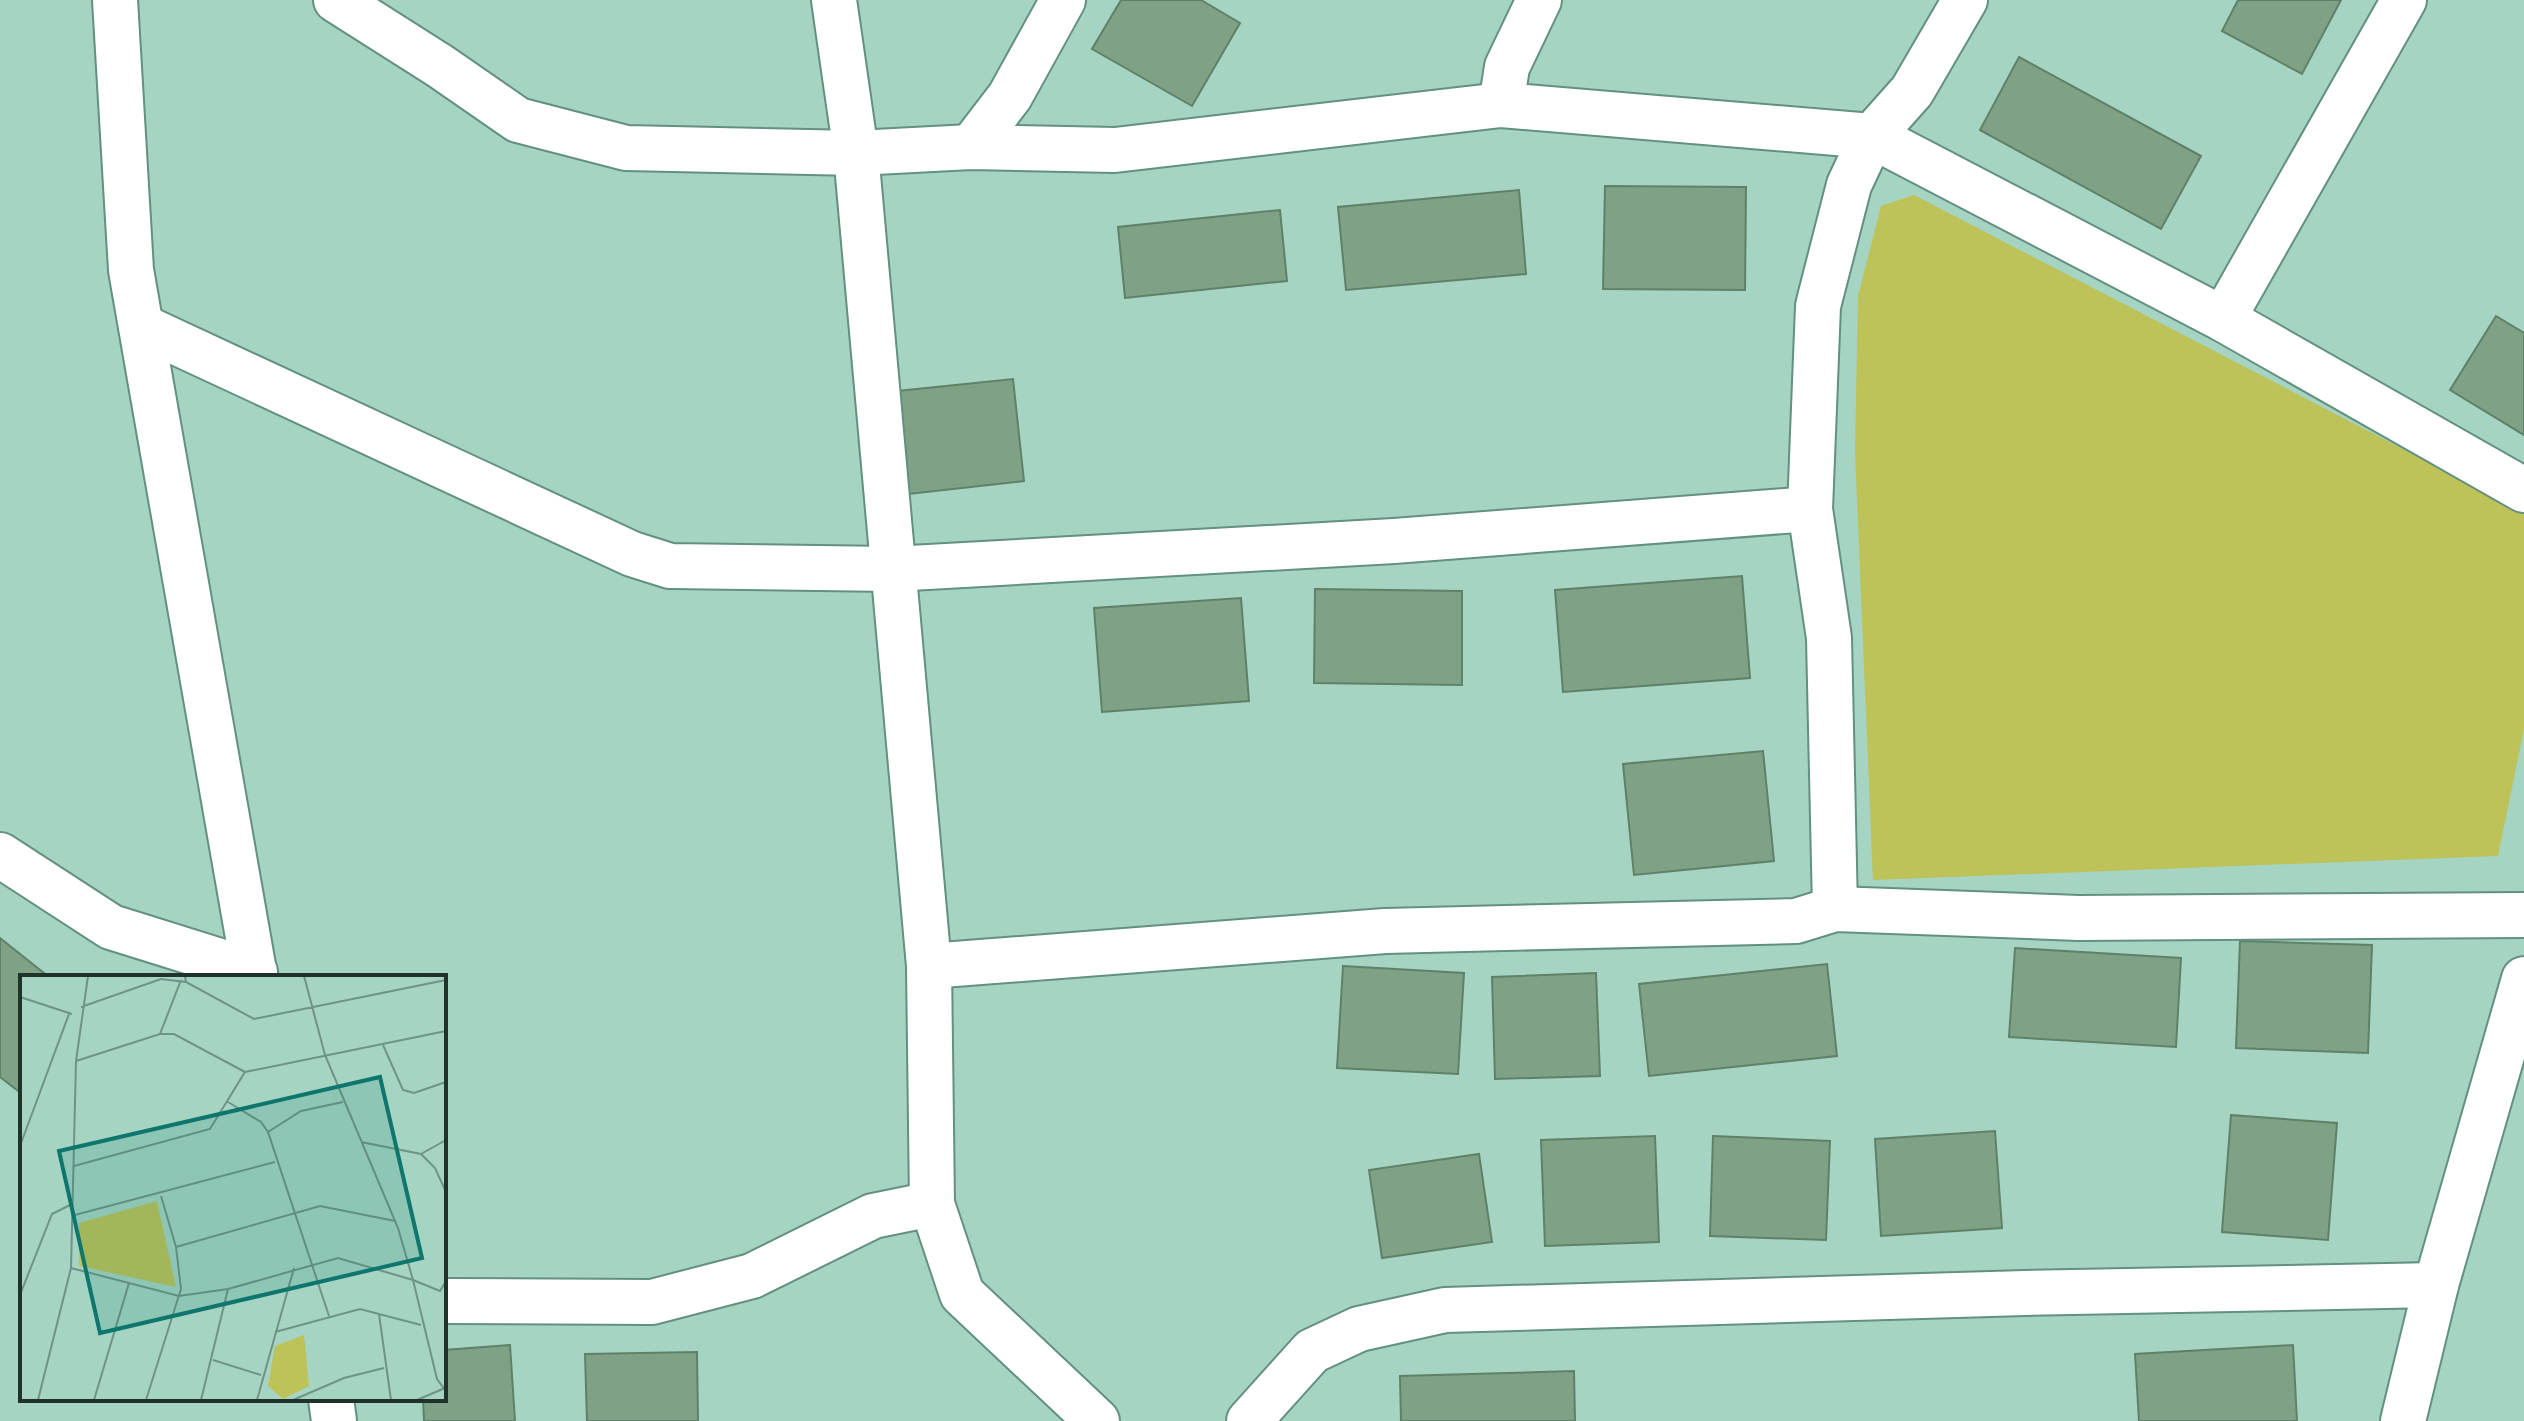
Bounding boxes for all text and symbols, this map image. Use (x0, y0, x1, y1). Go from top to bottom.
inset map (20, 975, 446, 1401)

